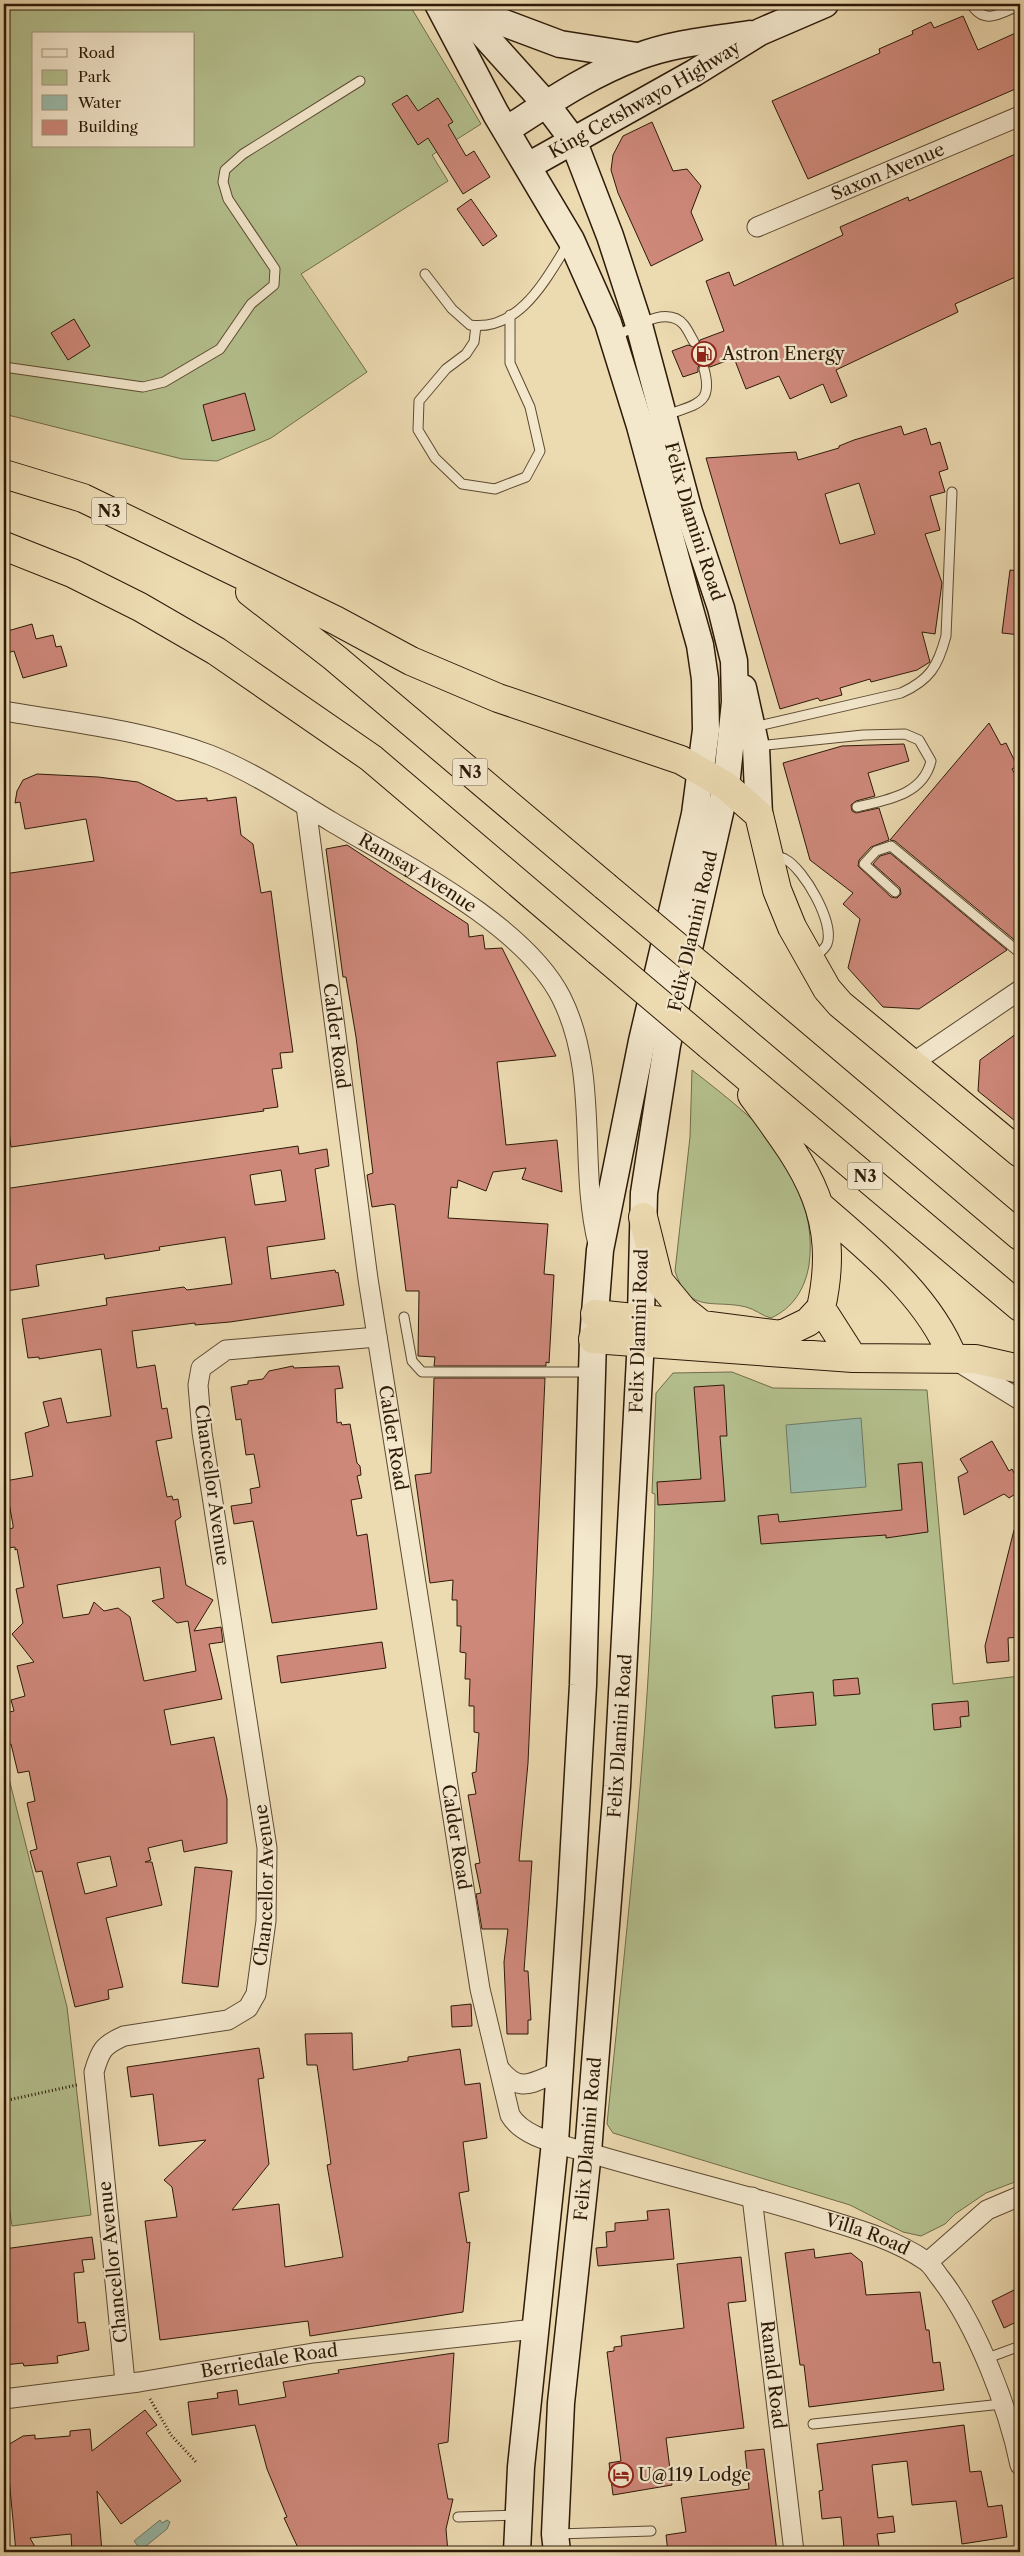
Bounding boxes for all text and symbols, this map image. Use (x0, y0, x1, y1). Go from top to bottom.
legend (32, 32, 195, 148)
street label: King Cetshwayo Highway (545, 35, 745, 163)
text: Road (78, 43, 115, 62)
text: Park (78, 67, 112, 86)
text: Water (77, 93, 122, 112)
text: Building (78, 117, 138, 136)
street label: Saxon Avenue (828, 138, 948, 205)
fuel station icon: Astron Energy (691, 341, 717, 367)
place label: Astron Energy (721, 343, 846, 365)
street label: Felix Dlamini Road (660, 440, 729, 603)
road number: N3 (92, 498, 126, 524)
road number: N3 (452, 759, 488, 786)
street label: Ramsay Avenue (355, 829, 481, 917)
street label: Felix Dlamini Road (664, 848, 722, 1014)
street label: Calder Road (318, 982, 354, 1090)
road number: N3 (848, 1162, 882, 1190)
street label: Felix Dlamini Road (625, 1248, 653, 1414)
street label: Calder Road (374, 1384, 412, 1492)
street label: Chancellor Avenue (190, 1403, 234, 1567)
street label: Felix Dlamini Road (603, 1653, 637, 1819)
street label: Calder Road (437, 1783, 475, 1891)
street label: Chancellor Avenue (249, 1803, 278, 1968)
street label: Felix Dlamini Road (570, 2056, 606, 2222)
street label: Chancellor Avenue (94, 2180, 132, 2344)
street label: Villa Road (822, 2209, 913, 2260)
street label: Ranald Road (756, 2319, 790, 2430)
street label: Berriedale Road (199, 2339, 339, 2383)
hotel icon: U@119 Lodge (608, 2462, 634, 2488)
place label: U@119 Lodge (638, 2464, 751, 2486)

